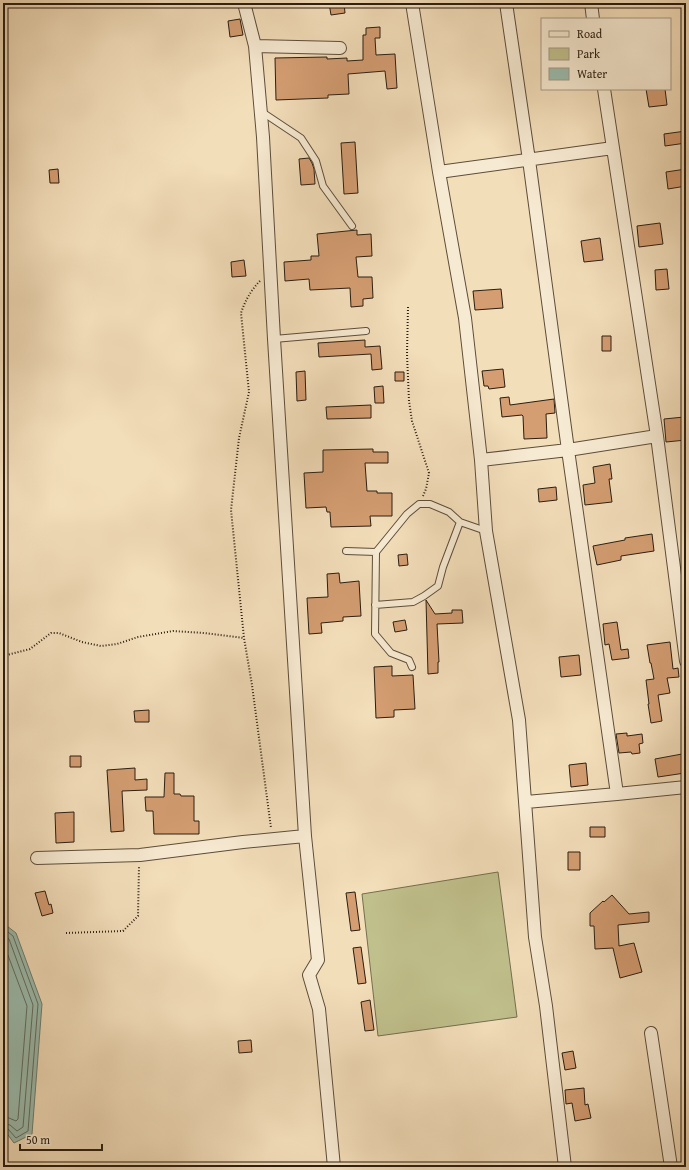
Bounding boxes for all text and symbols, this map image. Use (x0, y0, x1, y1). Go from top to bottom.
legend (541, 18, 671, 90)
text: Road (577, 25, 603, 42)
text: Park (577, 45, 601, 62)
text: Water (577, 65, 607, 82)
scale bar (20, 1126, 102, 1152)
text: 50 m (26, 1131, 50, 1148)

